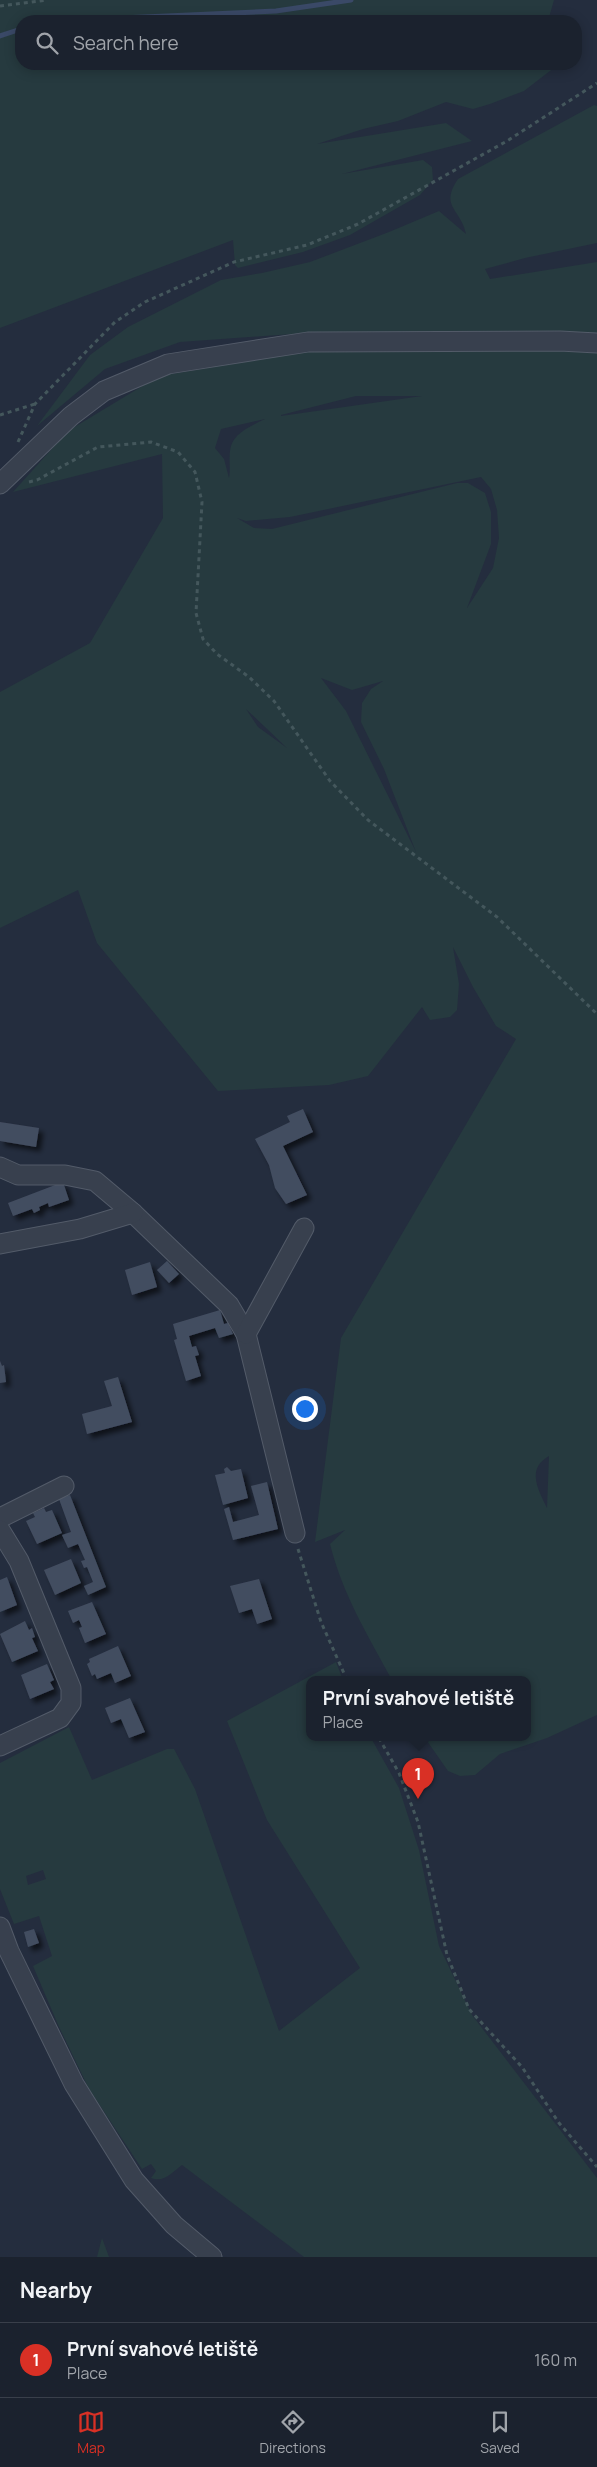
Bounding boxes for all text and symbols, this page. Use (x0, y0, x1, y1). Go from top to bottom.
search box (15, 15, 582, 70)
icon: search (33, 29, 61, 57)
text: Search here (73, 30, 179, 56)
your location (292, 1396, 318, 1422)
popup (306, 1676, 531, 1741)
text: První svahové letiště (323, 1685, 514, 1711)
text: Place (323, 1711, 363, 1733)
pin: 1 (402, 1758, 434, 1799)
text: Nearby (20, 2276, 92, 2304)
text: První svahové letiště (67, 2336, 258, 2362)
text: 1 (32, 2349, 40, 2371)
text: 160 m (534, 2349, 577, 2371)
text: Place (67, 2362, 107, 2384)
tab: Map (77, 2408, 105, 2457)
tab: Directions (260, 2408, 326, 2457)
tab: Saved (480, 2408, 520, 2457)

